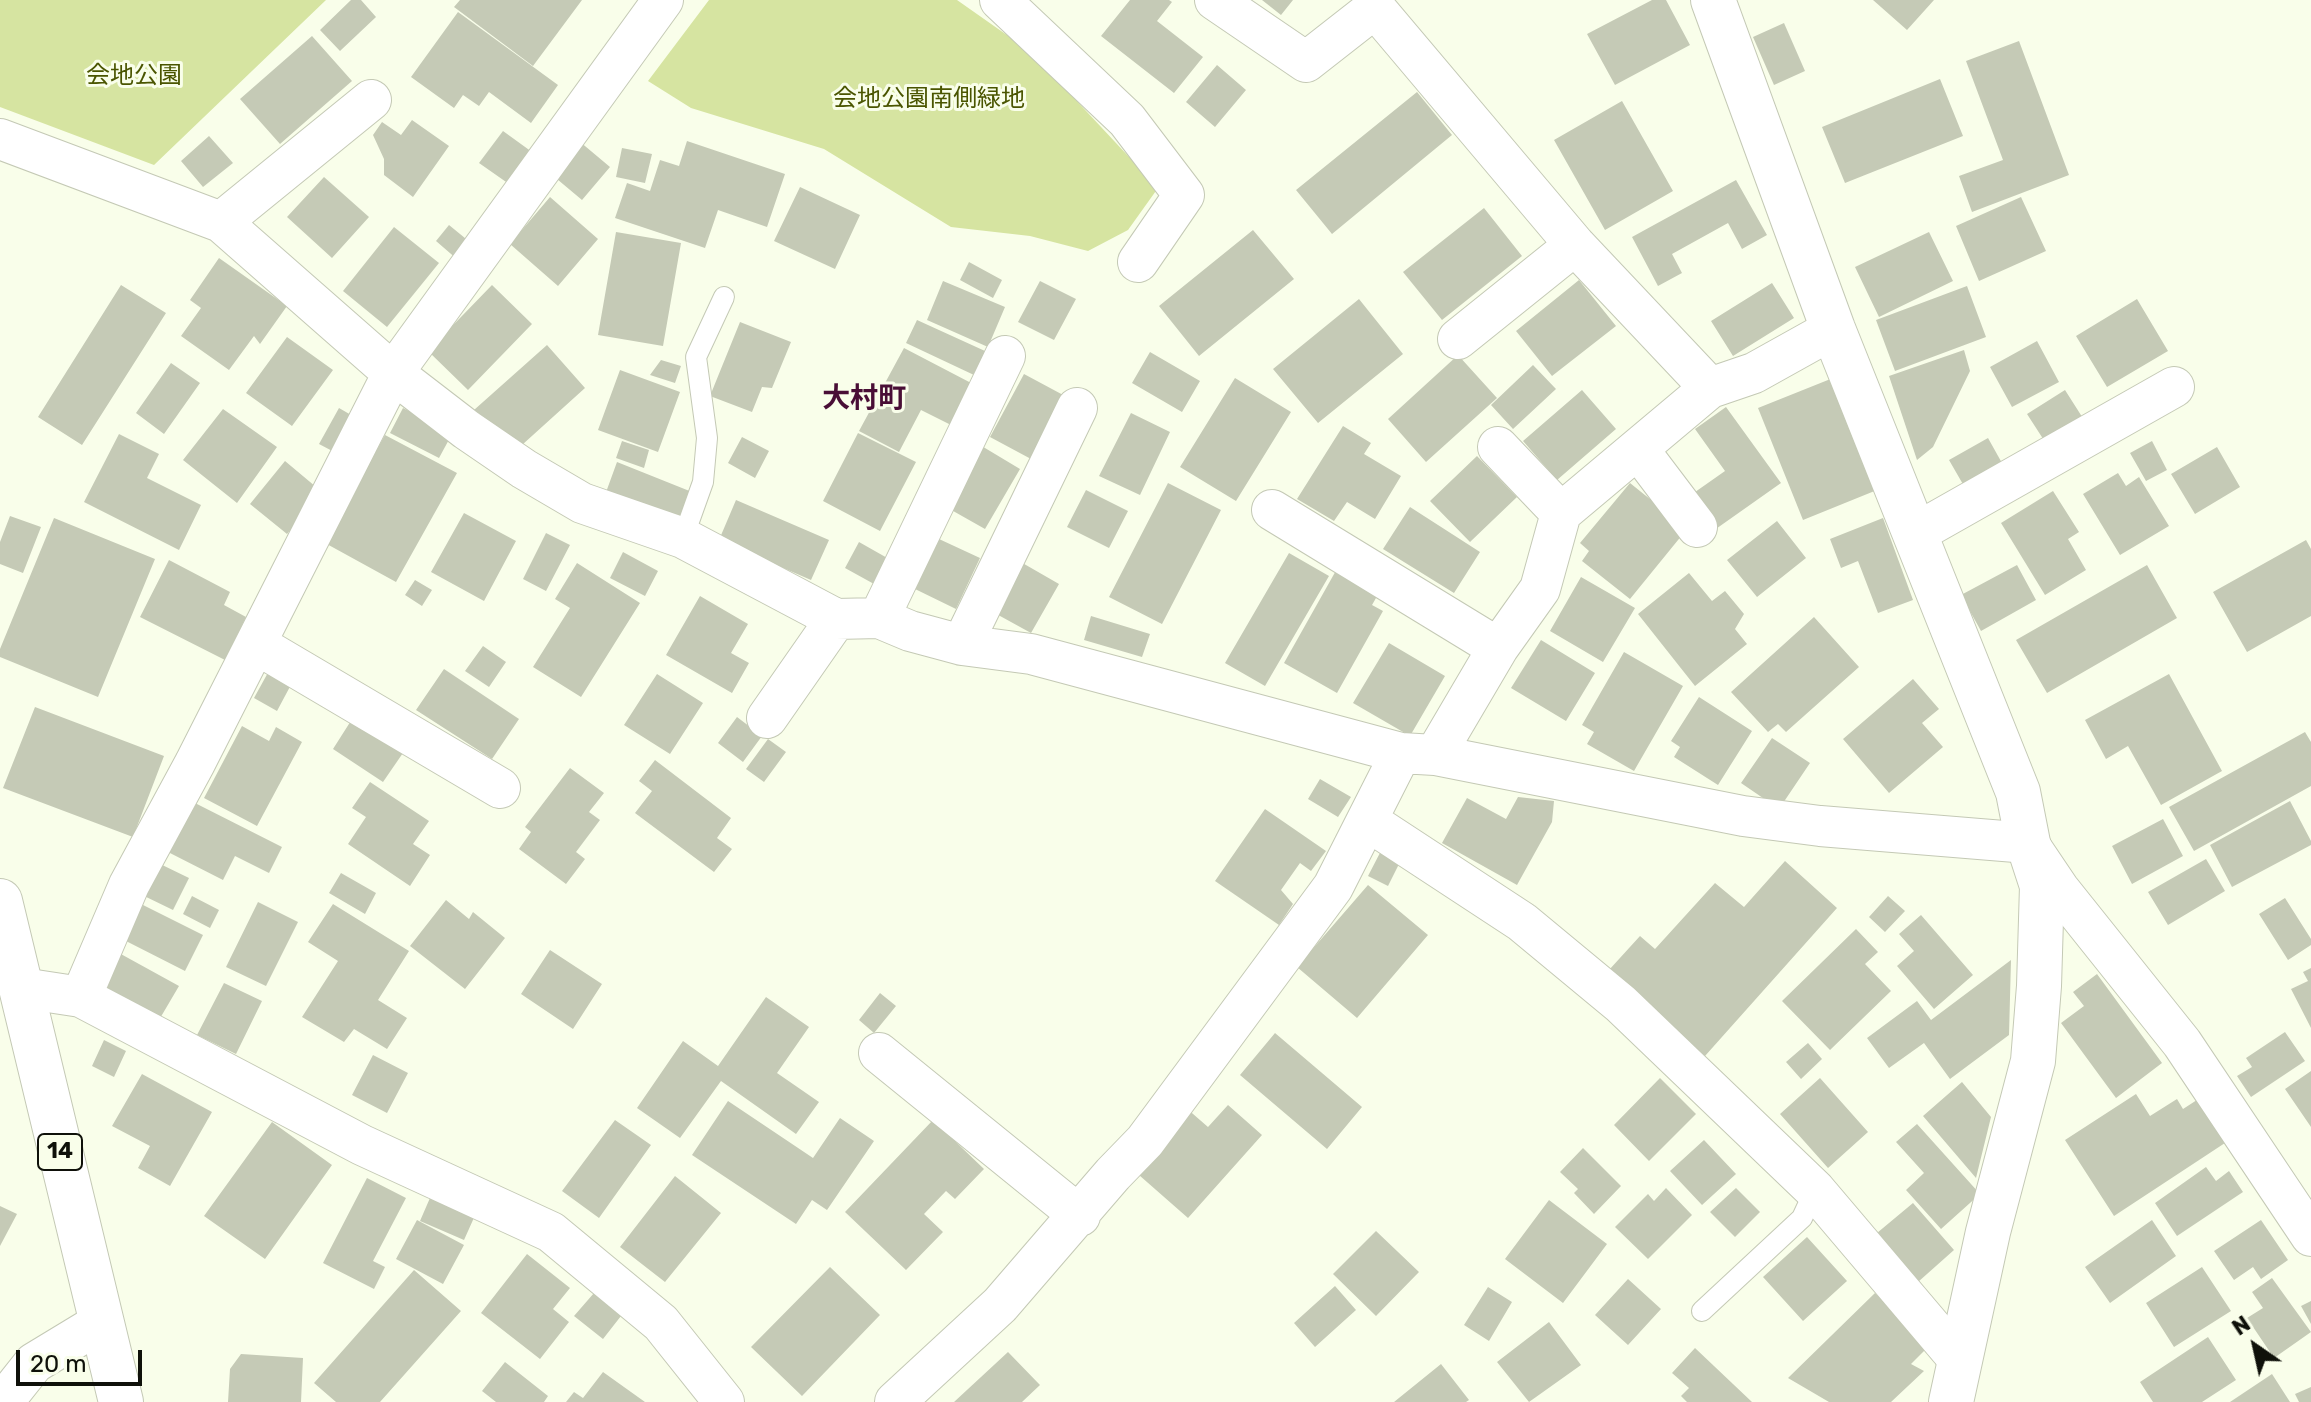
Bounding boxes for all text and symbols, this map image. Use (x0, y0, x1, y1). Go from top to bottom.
park label: 会地公園 (86, 62, 182, 90)
park label: 会地公園南側緑地 (833, 85, 1025, 113)
district label: 大村町 (822, 382, 906, 416)
road number: 14 (38, 1134, 82, 1170)
north arrow (2215, 1306, 2295, 1386)
text: N (2227, 1310, 2255, 1341)
scale bar (20, 1334, 146, 1384)
text: 20 m (30, 1350, 87, 1378)

